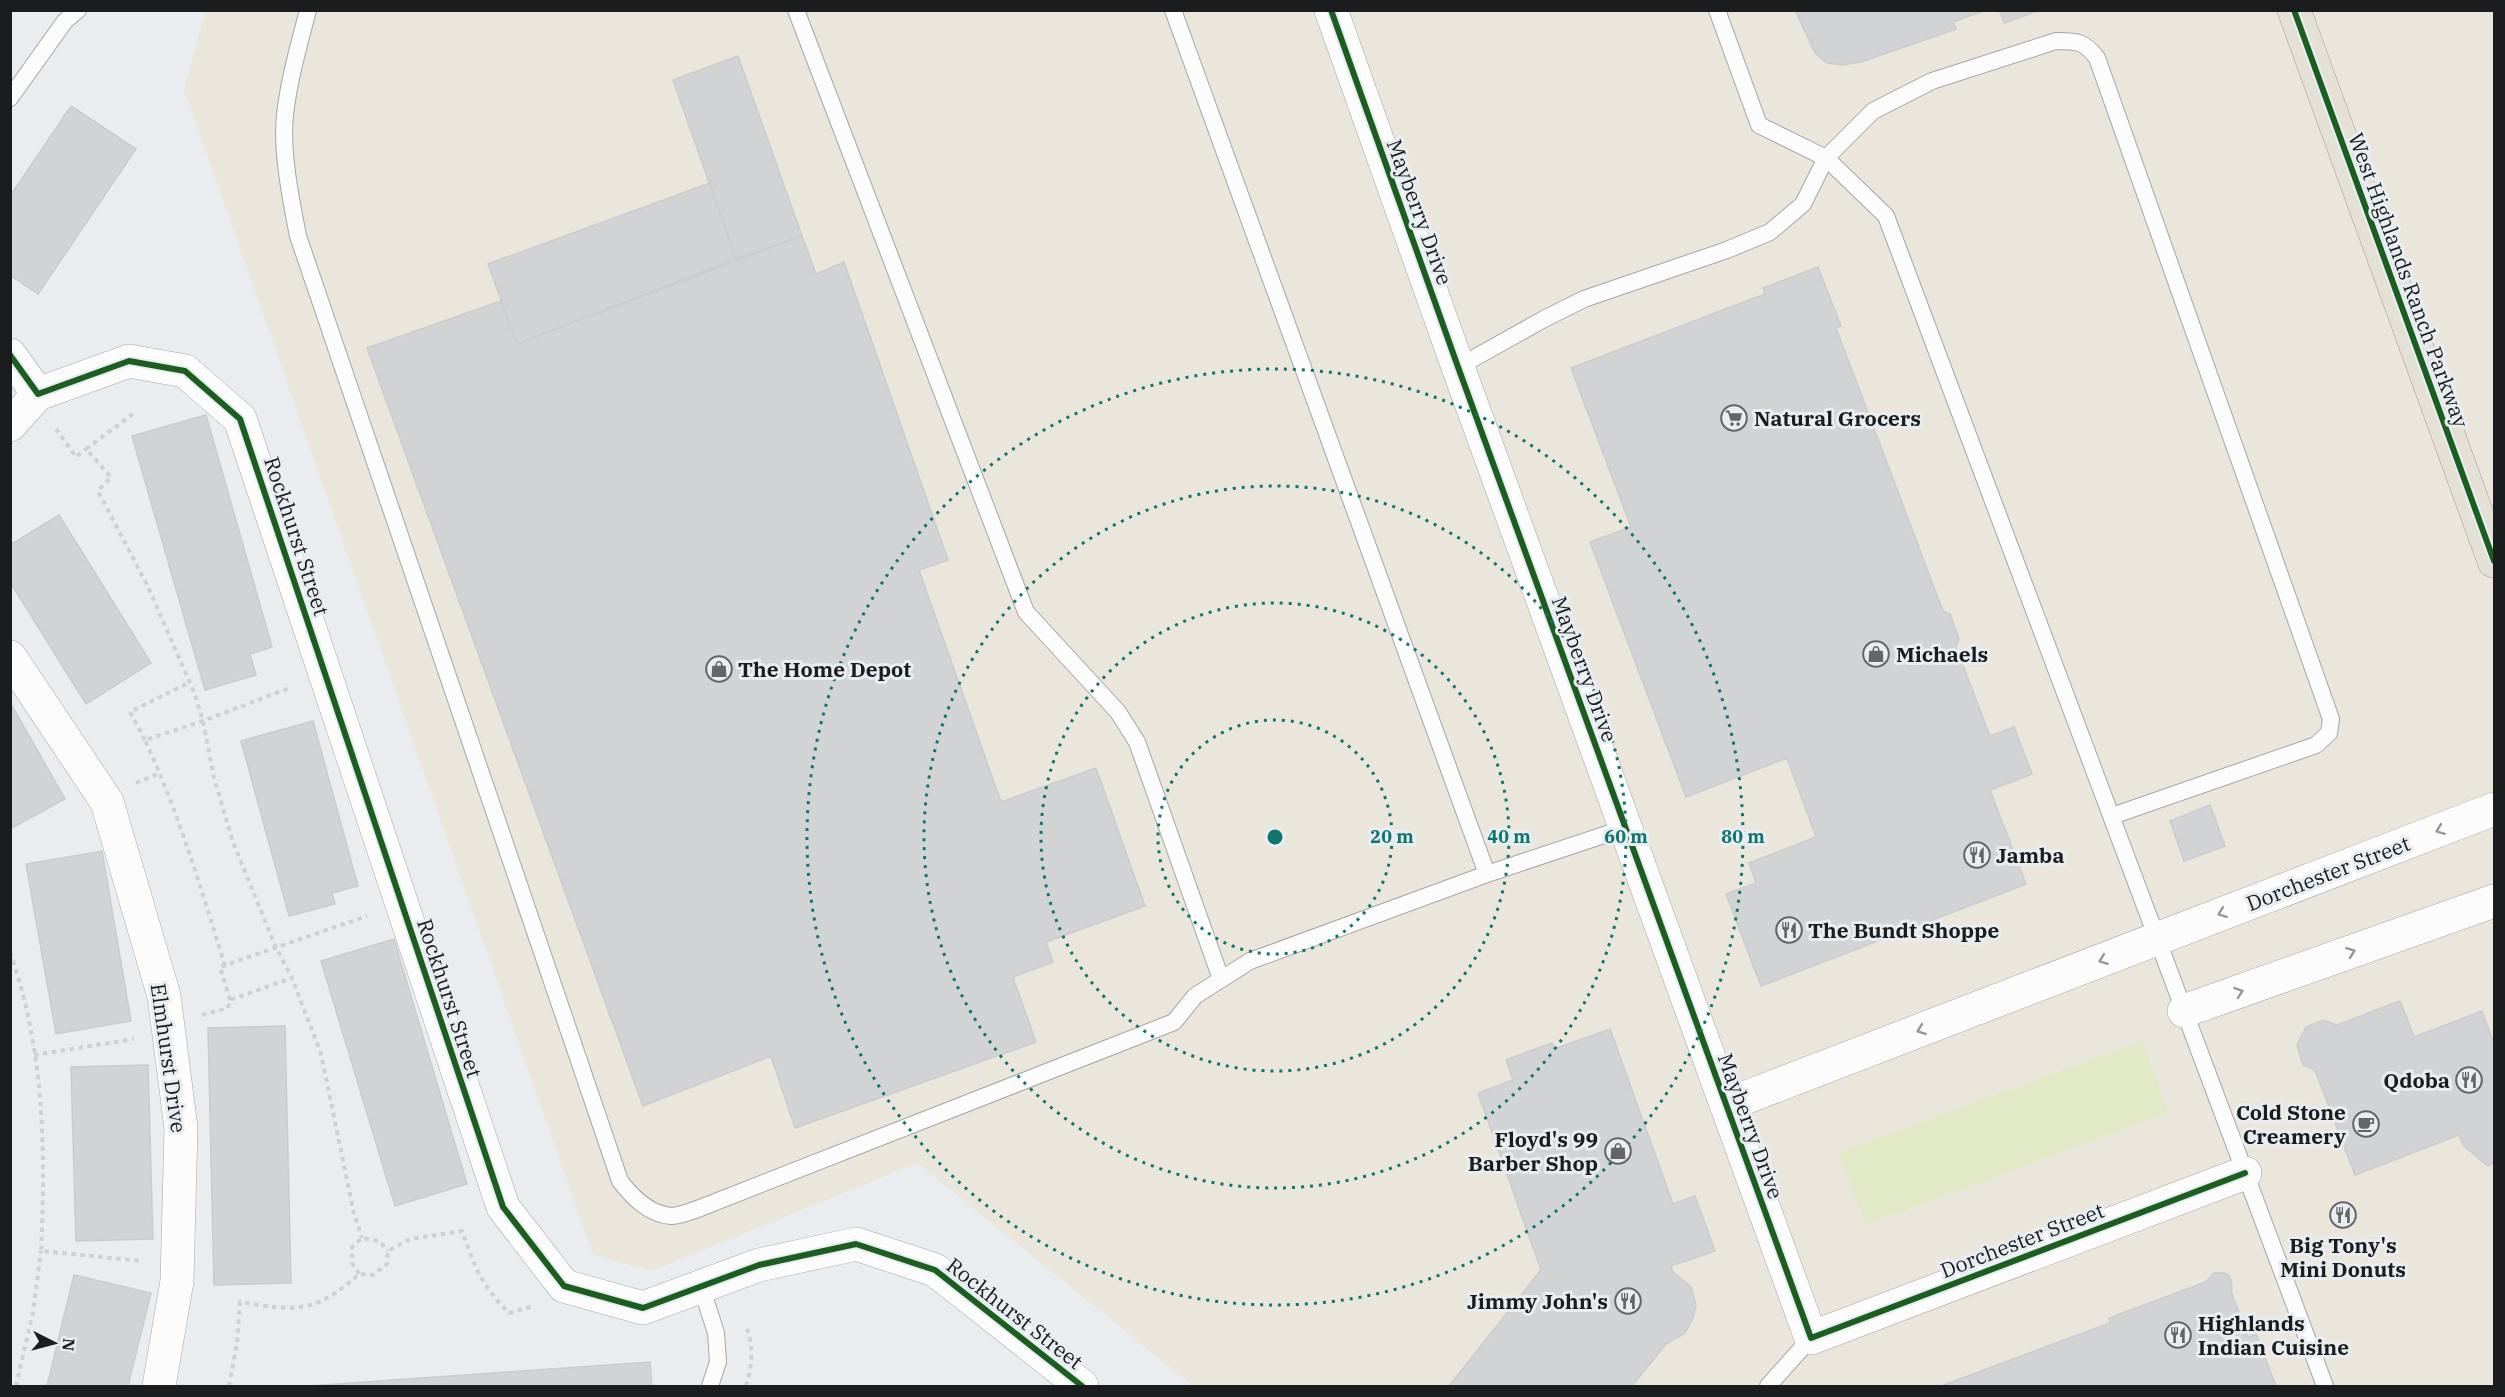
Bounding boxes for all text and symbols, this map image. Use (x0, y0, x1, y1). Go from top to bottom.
street label: West Highlands Ranch Parkway (2342, 129, 2476, 432)
street label: Mayberry Drive (1381, 135, 1459, 289)
supermarket icon: Natural Grocers (1719, 403, 1749, 433)
place label: Natural Grocers (1754, 404, 1921, 432)
street label: Rockhurst Street (258, 453, 336, 619)
street label: Mayberry Drive (1546, 592, 1624, 746)
shop icon: Michaels (1861, 639, 1891, 669)
place label: Michaels (1896, 640, 1988, 668)
shop icon: The Home Depot (704, 654, 734, 684)
place label: The Home Depot (738, 655, 911, 683)
one-way arrow (2435, 823, 2446, 835)
text: 20 m (1370, 825, 1414, 848)
text: 40 m (1487, 825, 1531, 848)
text: 60 m (1604, 825, 1648, 848)
text: 80 m (1721, 825, 1765, 848)
centre of rings (1265, 827, 1285, 847)
street label: Dorchester Street (2242, 829, 2414, 917)
restaurant icon: Jamba (1962, 840, 1992, 870)
place label: Jamba (1996, 841, 2064, 869)
one-way arrow (2218, 906, 2229, 918)
street label: Rockhurst Street (411, 915, 489, 1081)
restaurant icon: The Bundt Shoppe (1774, 915, 1804, 945)
place label: The Bundt Shoppe (1808, 916, 1999, 944)
one-way arrow (2345, 947, 2356, 960)
one-way arrow (2098, 952, 2109, 965)
street label: Elmhurst Drive (145, 981, 193, 1135)
one-way arrow (2233, 986, 2244, 999)
one-way arrow (1916, 1023, 1927, 1035)
street label: Mayberry Drive (1712, 1049, 1790, 1203)
restaurant icon: Qdoba (2454, 1065, 2484, 1095)
place label: Qdoba (2383, 1066, 2450, 1094)
place label: Cold Stone Creamery (2236, 1098, 2346, 1150)
cafe icon: Cold Stone Creamery (2351, 1109, 2381, 1139)
place label: Floyd's 99 Barber Shop (1468, 1125, 1598, 1177)
shop icon: Floyd's 99 Barber Shop (1603, 1136, 1633, 1166)
street label: Dorchester Street (1936, 1196, 2108, 1284)
restaurant icon: Big Tony's Mini Donuts (2328, 1200, 2358, 1230)
place label: Big Tony's Mini Donuts (2280, 1231, 2406, 1283)
street label: Rockhurst Street (941, 1251, 1089, 1375)
restaurant icon: Jimmy John's (1613, 1286, 1643, 1316)
place label: Jimmy John's (1467, 1287, 1608, 1315)
place label: Highlands Indian Cuisine (2198, 1309, 2349, 1361)
north arrow (24, 1313, 84, 1373)
restaurant icon: Highlands Indian Cuisine (2163, 1320, 2193, 1350)
text: N (58, 1337, 80, 1352)

